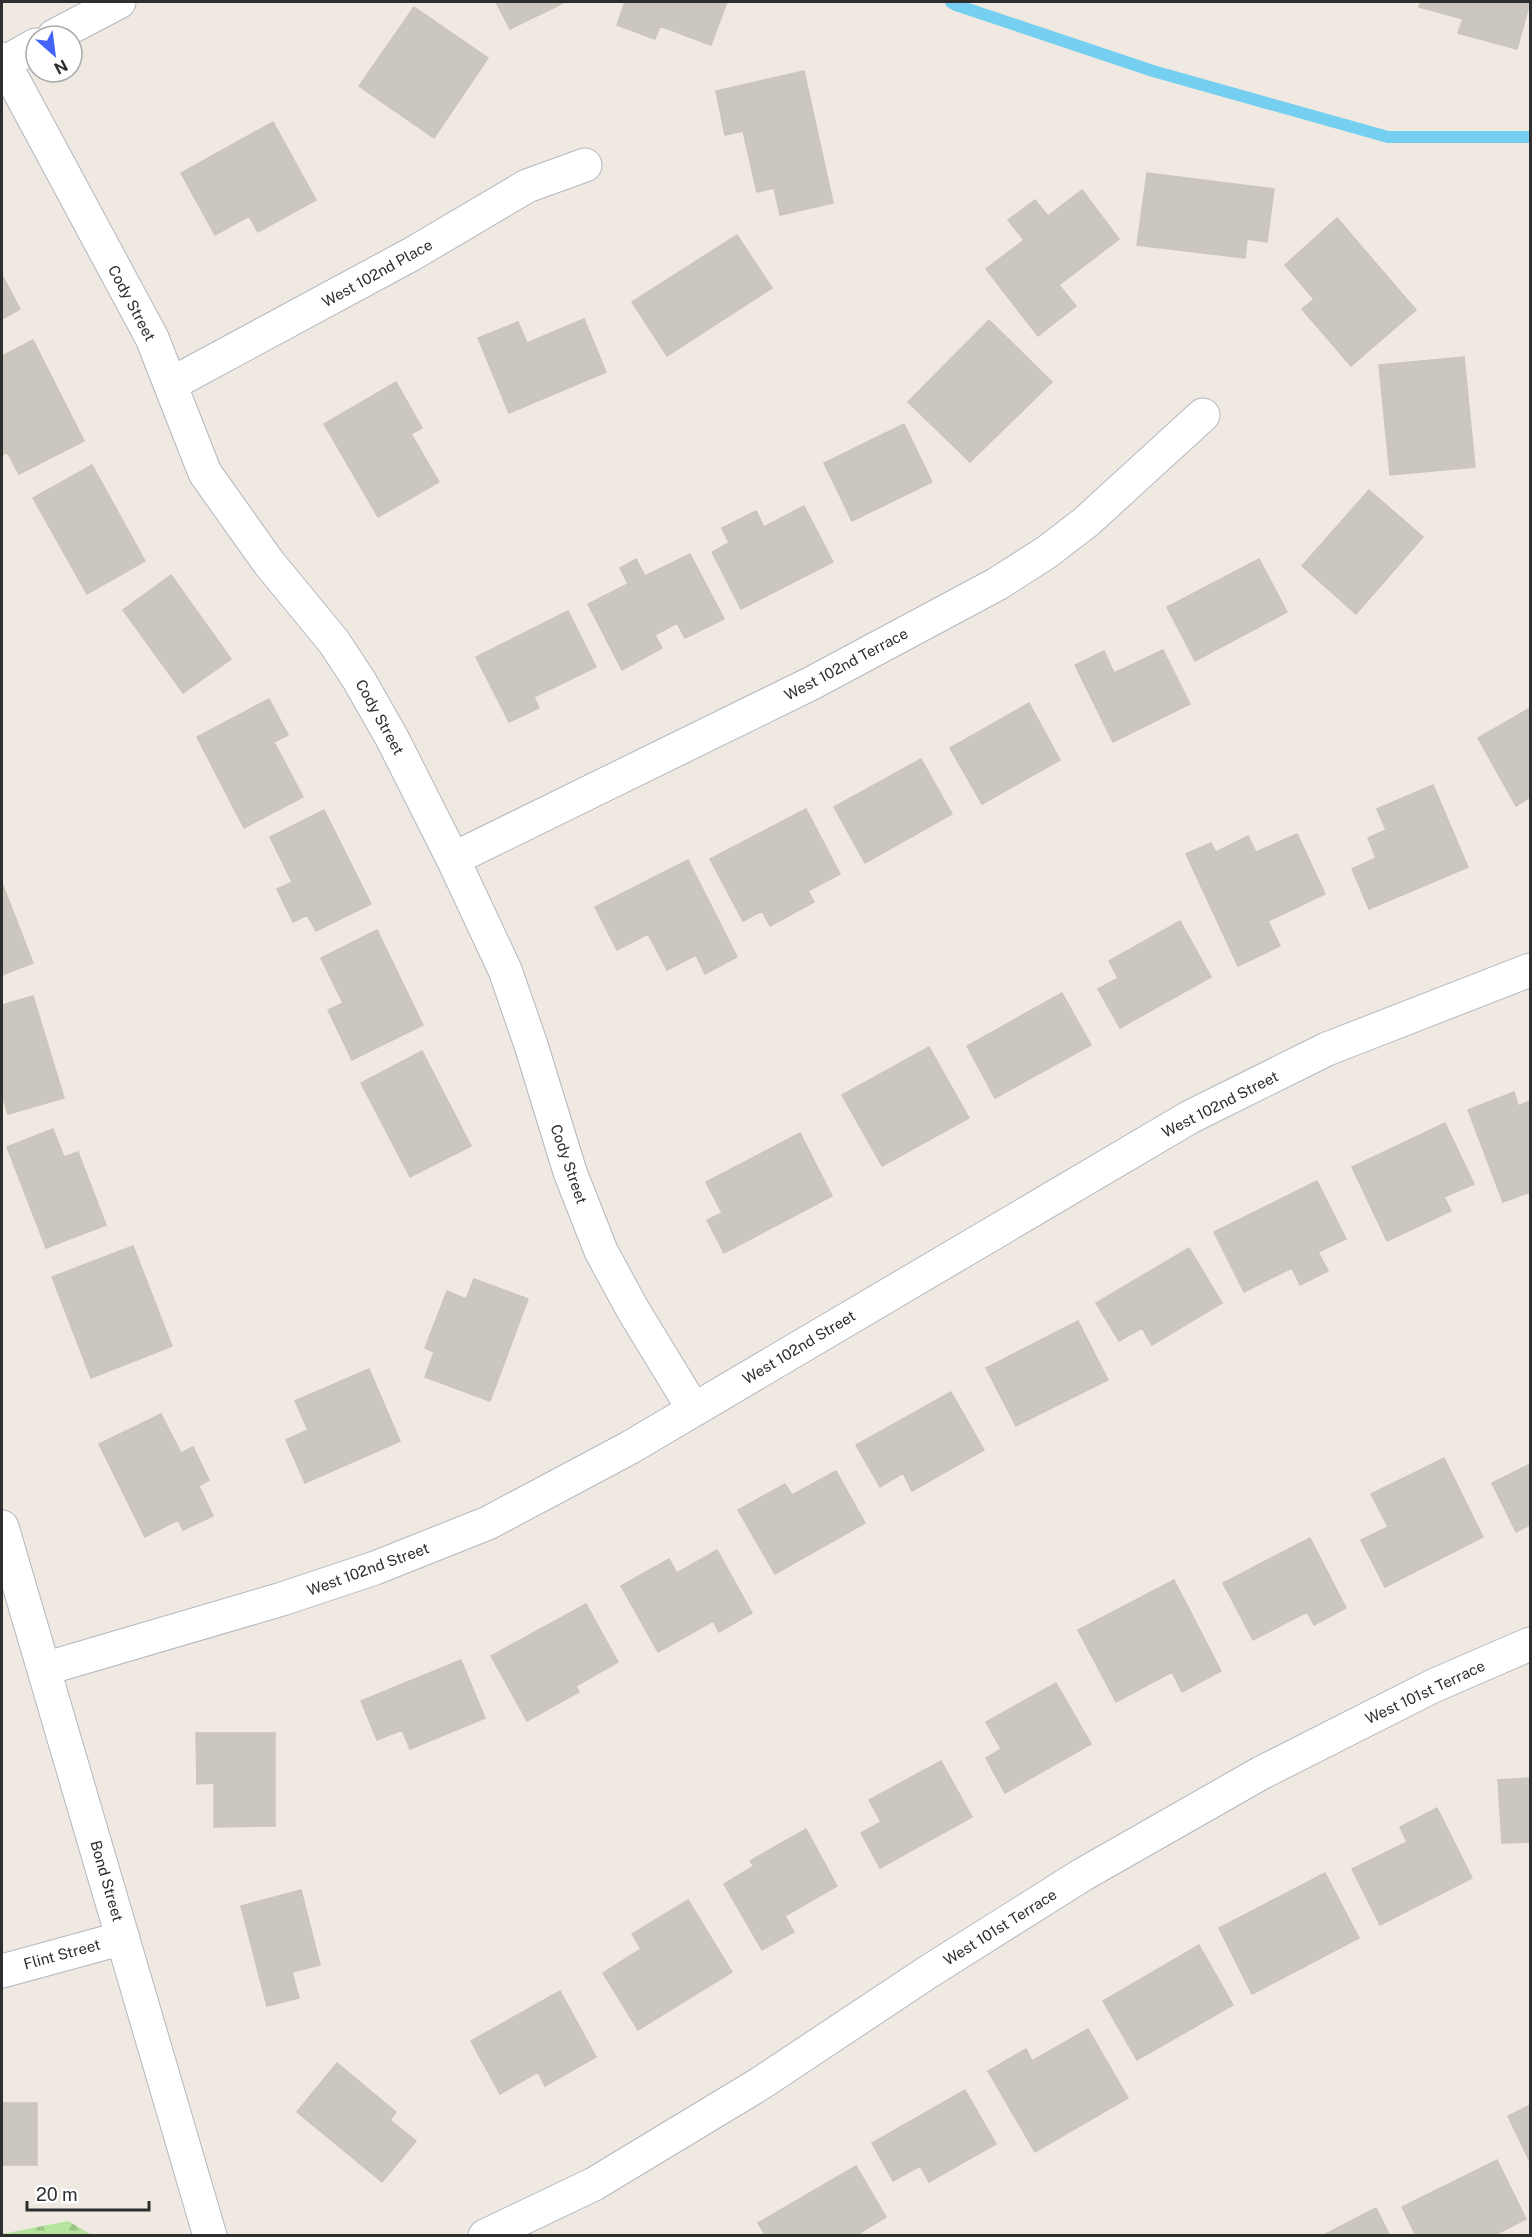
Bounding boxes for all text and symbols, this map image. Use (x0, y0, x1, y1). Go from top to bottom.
north arrow (24, 24, 84, 84)
text: N (51, 55, 71, 78)
street label: West 102nd Place (319, 236, 435, 310)
street label: Cody Street (105, 262, 159, 344)
street label: West 102nd Terrace (781, 624, 911, 704)
street label: Cody Street (352, 677, 408, 758)
street label: West 102nd Street (1159, 1067, 1281, 1141)
street label: Cody Street (547, 1122, 591, 1206)
street label: West 102nd Street (740, 1307, 858, 1387)
street label: West 102nd Street (305, 1539, 431, 1599)
street label: West 101st Terrace (1363, 1657, 1487, 1727)
street label: Bond Street (87, 1838, 127, 1924)
street label: West 101st Terrace (940, 1885, 1060, 1969)
street label: Flint Street (22, 1936, 102, 1972)
scale bar (27, 2174, 148, 2212)
text: 20 m (36, 2184, 78, 2205)

